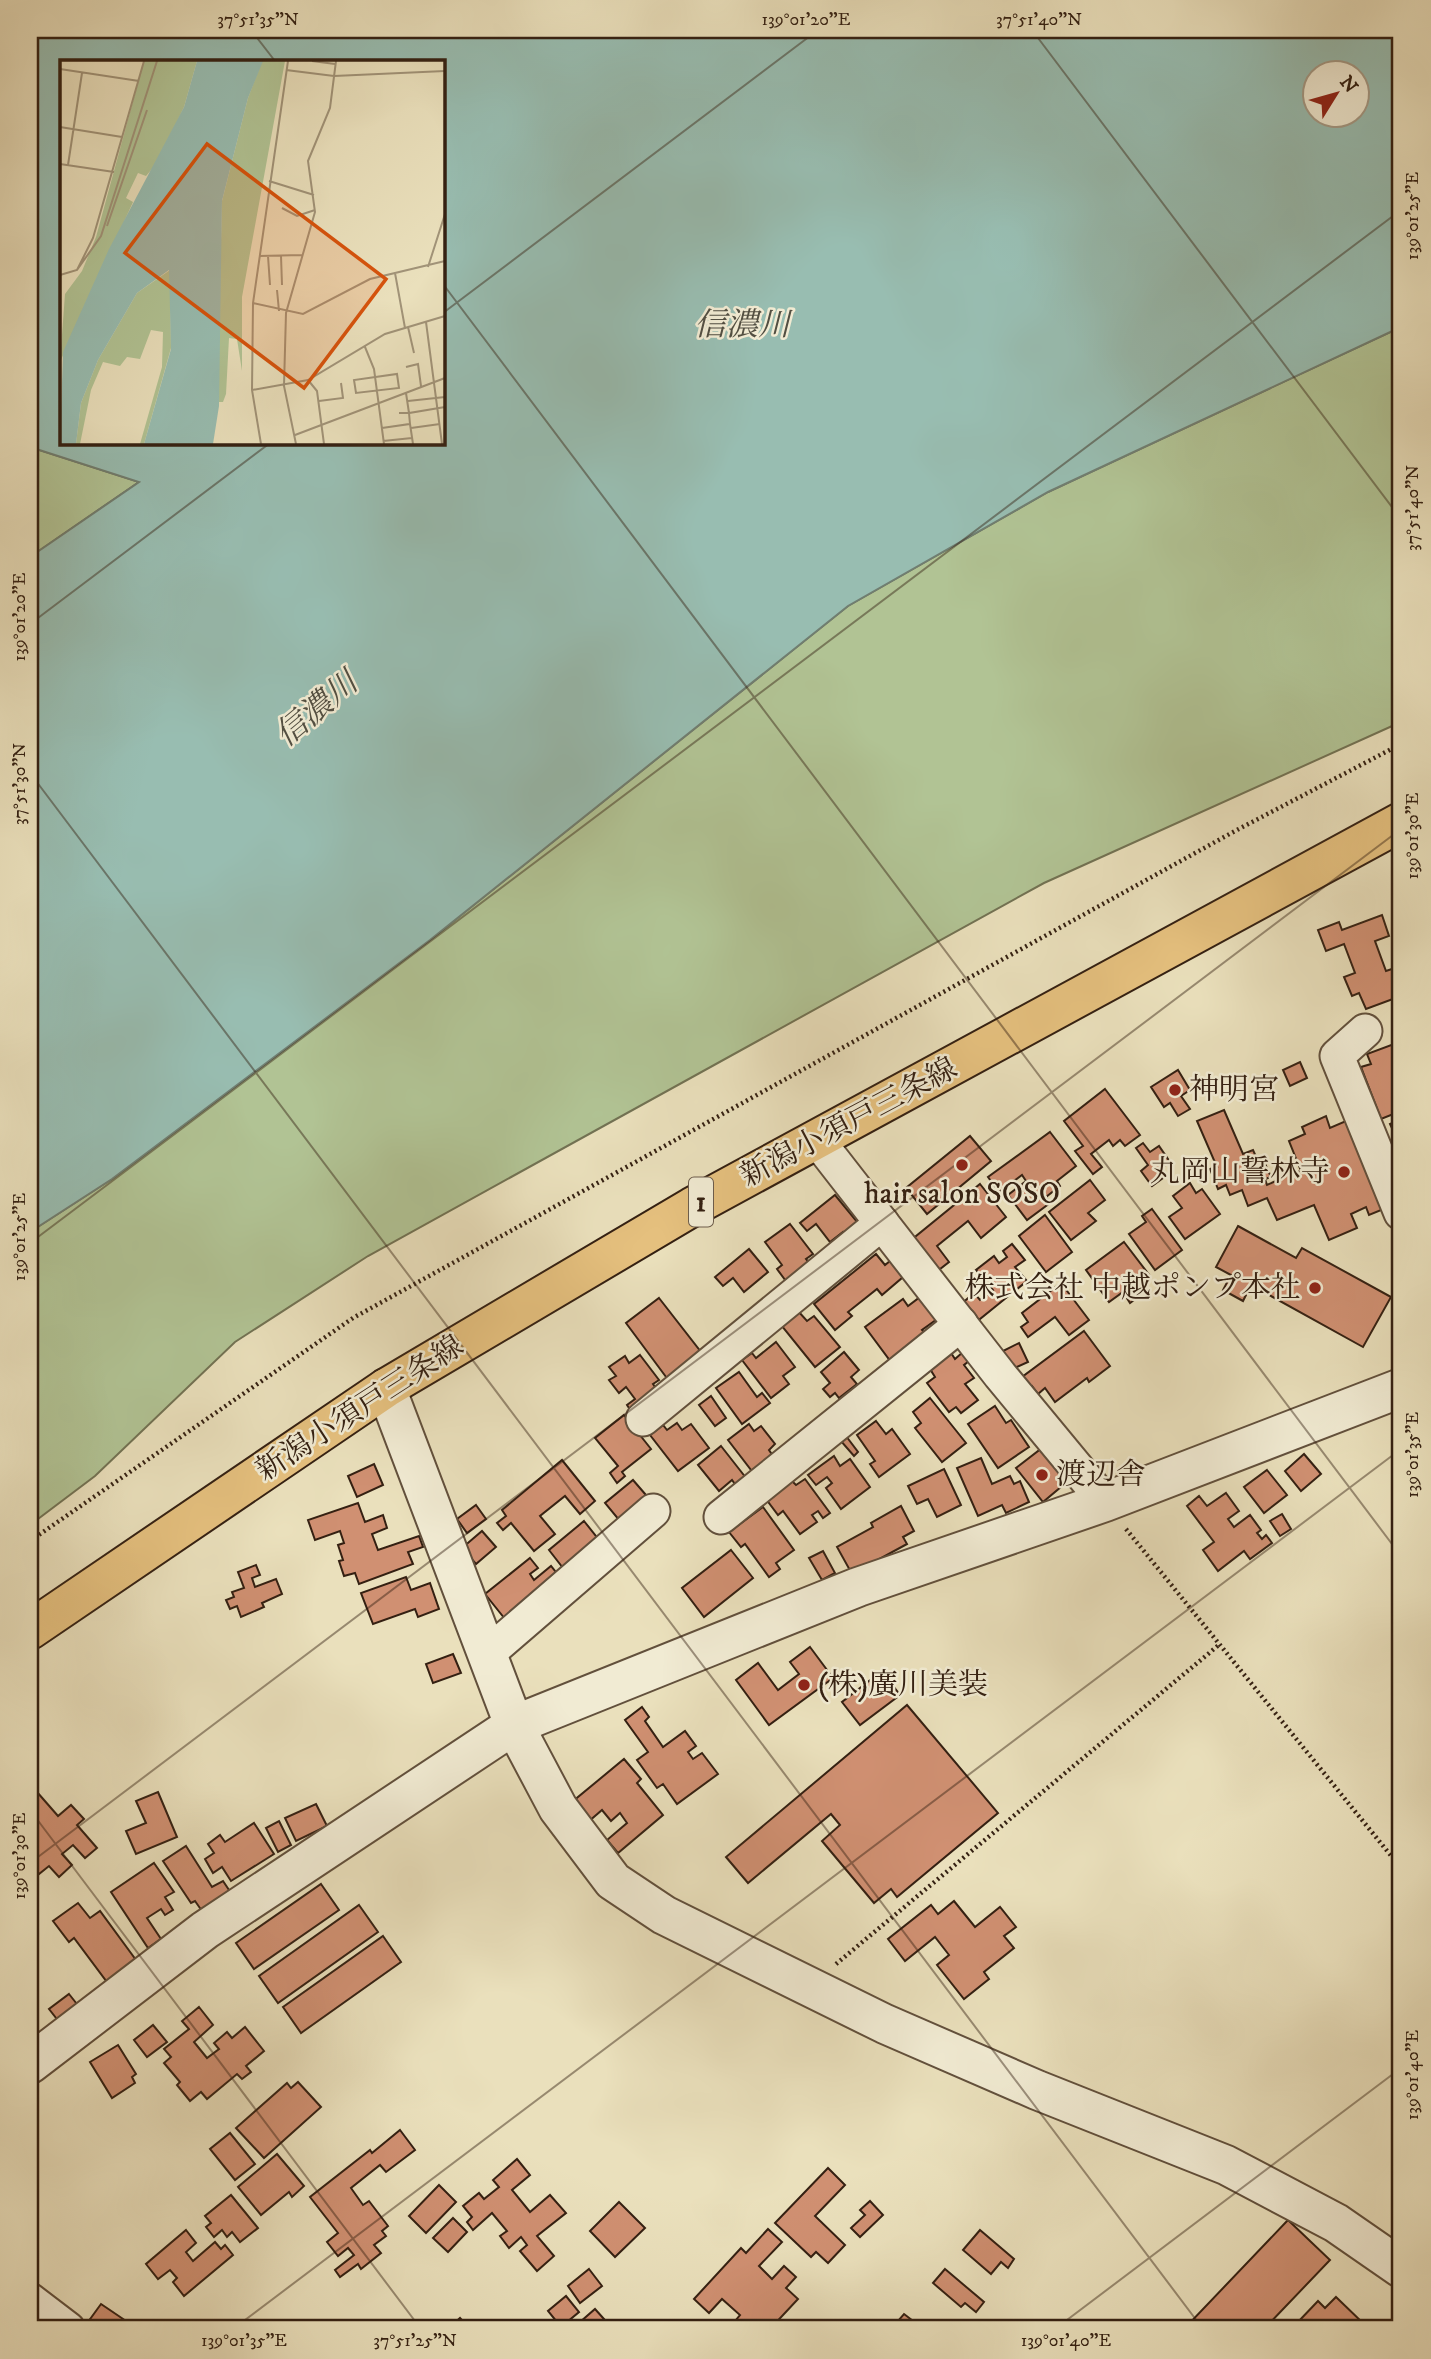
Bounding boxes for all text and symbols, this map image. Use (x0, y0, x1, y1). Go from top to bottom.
text: 37°51'35"N (217, 9, 299, 31)
text: 139°01'20"E (761, 9, 851, 31)
text: 37°51'40"N (996, 9, 1082, 31)
inset map (60, 60, 444, 444)
north arrow (1302, 60, 1372, 130)
text: N (1334, 72, 1362, 98)
text: 139°01'25"E (1402, 172, 1424, 260)
water label: 信濃川 (694, 306, 793, 346)
text: 37°51'40"N (1402, 465, 1424, 551)
text: 139°01'20"E (9, 572, 31, 662)
water label: 信濃川 (267, 662, 369, 756)
text: 37°51'30"N (9, 743, 31, 825)
text: 139°01'30"E (1402, 792, 1424, 879)
street label: 新潟小須戸三条線 (734, 1050, 964, 1196)
place label: 神明宮 (1189, 1072, 1279, 1109)
marker: 神明宮 (1167, 1082, 1183, 1098)
place label: 丸岡山誓林寺 (1150, 1154, 1330, 1191)
marker: hair salon SOSO (954, 1157, 970, 1173)
marker: 丸岡山誓林寺 (1336, 1164, 1352, 1180)
place label: hair salon SOSO (864, 1176, 1060, 1213)
road number: 1 (689, 1178, 713, 1226)
text: 139°01'25"E (9, 1193, 31, 1281)
place label: 株式会社 中越ポンプ本社 (965, 1270, 1301, 1307)
marker: 株式会社 中越ポンプ本社 (1307, 1280, 1323, 1296)
street label: 新潟小須戸三条線 (249, 1328, 471, 1490)
text: 139°01'35"E (1402, 1412, 1424, 1498)
place label: 渡辺舎 (1056, 1457, 1146, 1494)
marker: 渡辺舎 (1034, 1467, 1050, 1483)
place label: (株)廣川美装 (818, 1667, 988, 1704)
marker: (株)廣川美装 (796, 1677, 812, 1693)
text: 139°01'30"E (9, 1812, 31, 1899)
text: 139°01'40"E (1402, 2029, 1424, 2120)
text: 139°01'35"E (201, 2330, 287, 2352)
text: 37°51'25"N (373, 2330, 457, 2352)
text: 139°01'40"E (1021, 2330, 1112, 2352)

